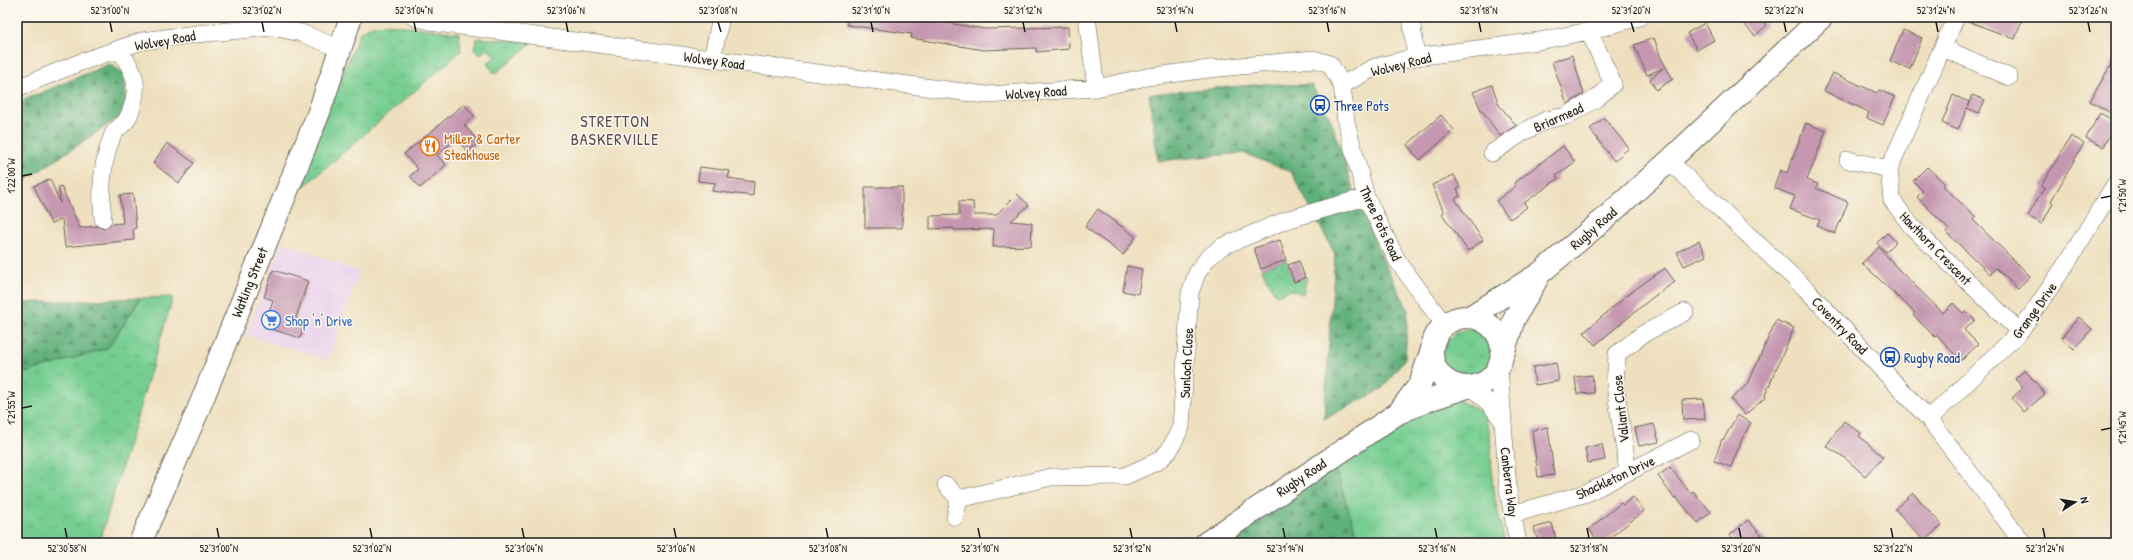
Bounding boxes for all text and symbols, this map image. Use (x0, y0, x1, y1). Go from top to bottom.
text: 52°31'00"N (91, 4, 129, 17)
text: 52°31'02"N (243, 4, 281, 17)
text: 52°31'04"N (395, 4, 433, 17)
text: 52°31'06"N (547, 4, 585, 17)
text: 52°31'08"N (699, 4, 737, 17)
text: 52°31'10"N (852, 4, 890, 17)
text: 52°31'12"N (1004, 4, 1042, 17)
text: 52°31'14"N (1157, 4, 1193, 17)
text: 52°31'16"N (1309, 4, 1345, 17)
text: 52°31'18"N (1460, 4, 1498, 17)
text: 52°31'20"N (1612, 4, 1650, 17)
text: 52°31'22"N (1765, 4, 1803, 17)
text: 52°31'24"N (1917, 4, 1955, 17)
text: 52°31'26"N (2069, 4, 2107, 17)
street label: Wolvey Road (133, 25, 198, 56)
street label: Wolvey Road (682, 46, 746, 75)
street label: Wolvey Road (1369, 47, 1434, 82)
street label: Wolvey Road (1005, 80, 1068, 105)
bus stop icon: Three Pots (1309, 94, 1331, 116)
place label: Three Pots (1334, 96, 1389, 115)
street label: Briarmead (1530, 97, 1586, 136)
district label: STRETTON BASKERVILLE (571, 110, 659, 150)
place label: Miller & Carter Steakhouse (444, 129, 521, 164)
restaurant icon: Miller & Carter Steakhouse (419, 135, 441, 157)
text: 1°22'00"W (5, 158, 18, 194)
text: 1°21'50"W (2116, 178, 2129, 213)
street label: Three Pots Road (1355, 182, 1407, 264)
street label: Rugby Road (1566, 202, 1621, 254)
street label: Hawthorn Crescent (1896, 207, 1976, 289)
street label: Watling Street (226, 244, 273, 320)
street label: Grange Drive (2007, 278, 2062, 343)
street label: Coventry Road (1807, 292, 1873, 359)
supermarket icon: Shop 'n' Drive (260, 309, 282, 331)
place label: Shop 'n' Drive (285, 311, 353, 331)
street label: Sunloch Close (1175, 327, 1197, 399)
bus stop icon: Rugby Road (1879, 346, 1901, 368)
place label: Rugby Road (1904, 348, 1961, 368)
street label: Valiant Close (1607, 374, 1633, 444)
text: 1°21'55"W (5, 390, 18, 425)
text: 1°21'45"W (2116, 411, 2129, 445)
street label: Canberra Way (1495, 446, 1524, 518)
street label: Shackleton Drive (1573, 450, 1658, 504)
street label: Rugby Road (1272, 453, 1331, 501)
north arrow (2055, 482, 2095, 522)
text: N (2077, 496, 2092, 504)
text: 52°30'58"N (48, 542, 86, 555)
text: 52°31'00"N (200, 542, 238, 555)
text: 52°31'02"N (353, 542, 391, 555)
text: 52°31'04"N (505, 542, 543, 555)
text: 52°31'06"N (657, 542, 695, 555)
text: 52°31'08"N (809, 542, 847, 555)
text: 52°31'10"N (961, 542, 999, 555)
text: 52°31'12"N (1113, 542, 1151, 555)
text: 52°31'14"N (1267, 542, 1303, 555)
text: 52°31'16"N (1419, 542, 1455, 555)
text: 52°31'18"N (1570, 542, 1608, 555)
text: 52°31'20"N (1722, 542, 1760, 555)
text: 52°31'22"N (1874, 542, 1912, 555)
text: 52°31'24"N (2026, 542, 2064, 555)

